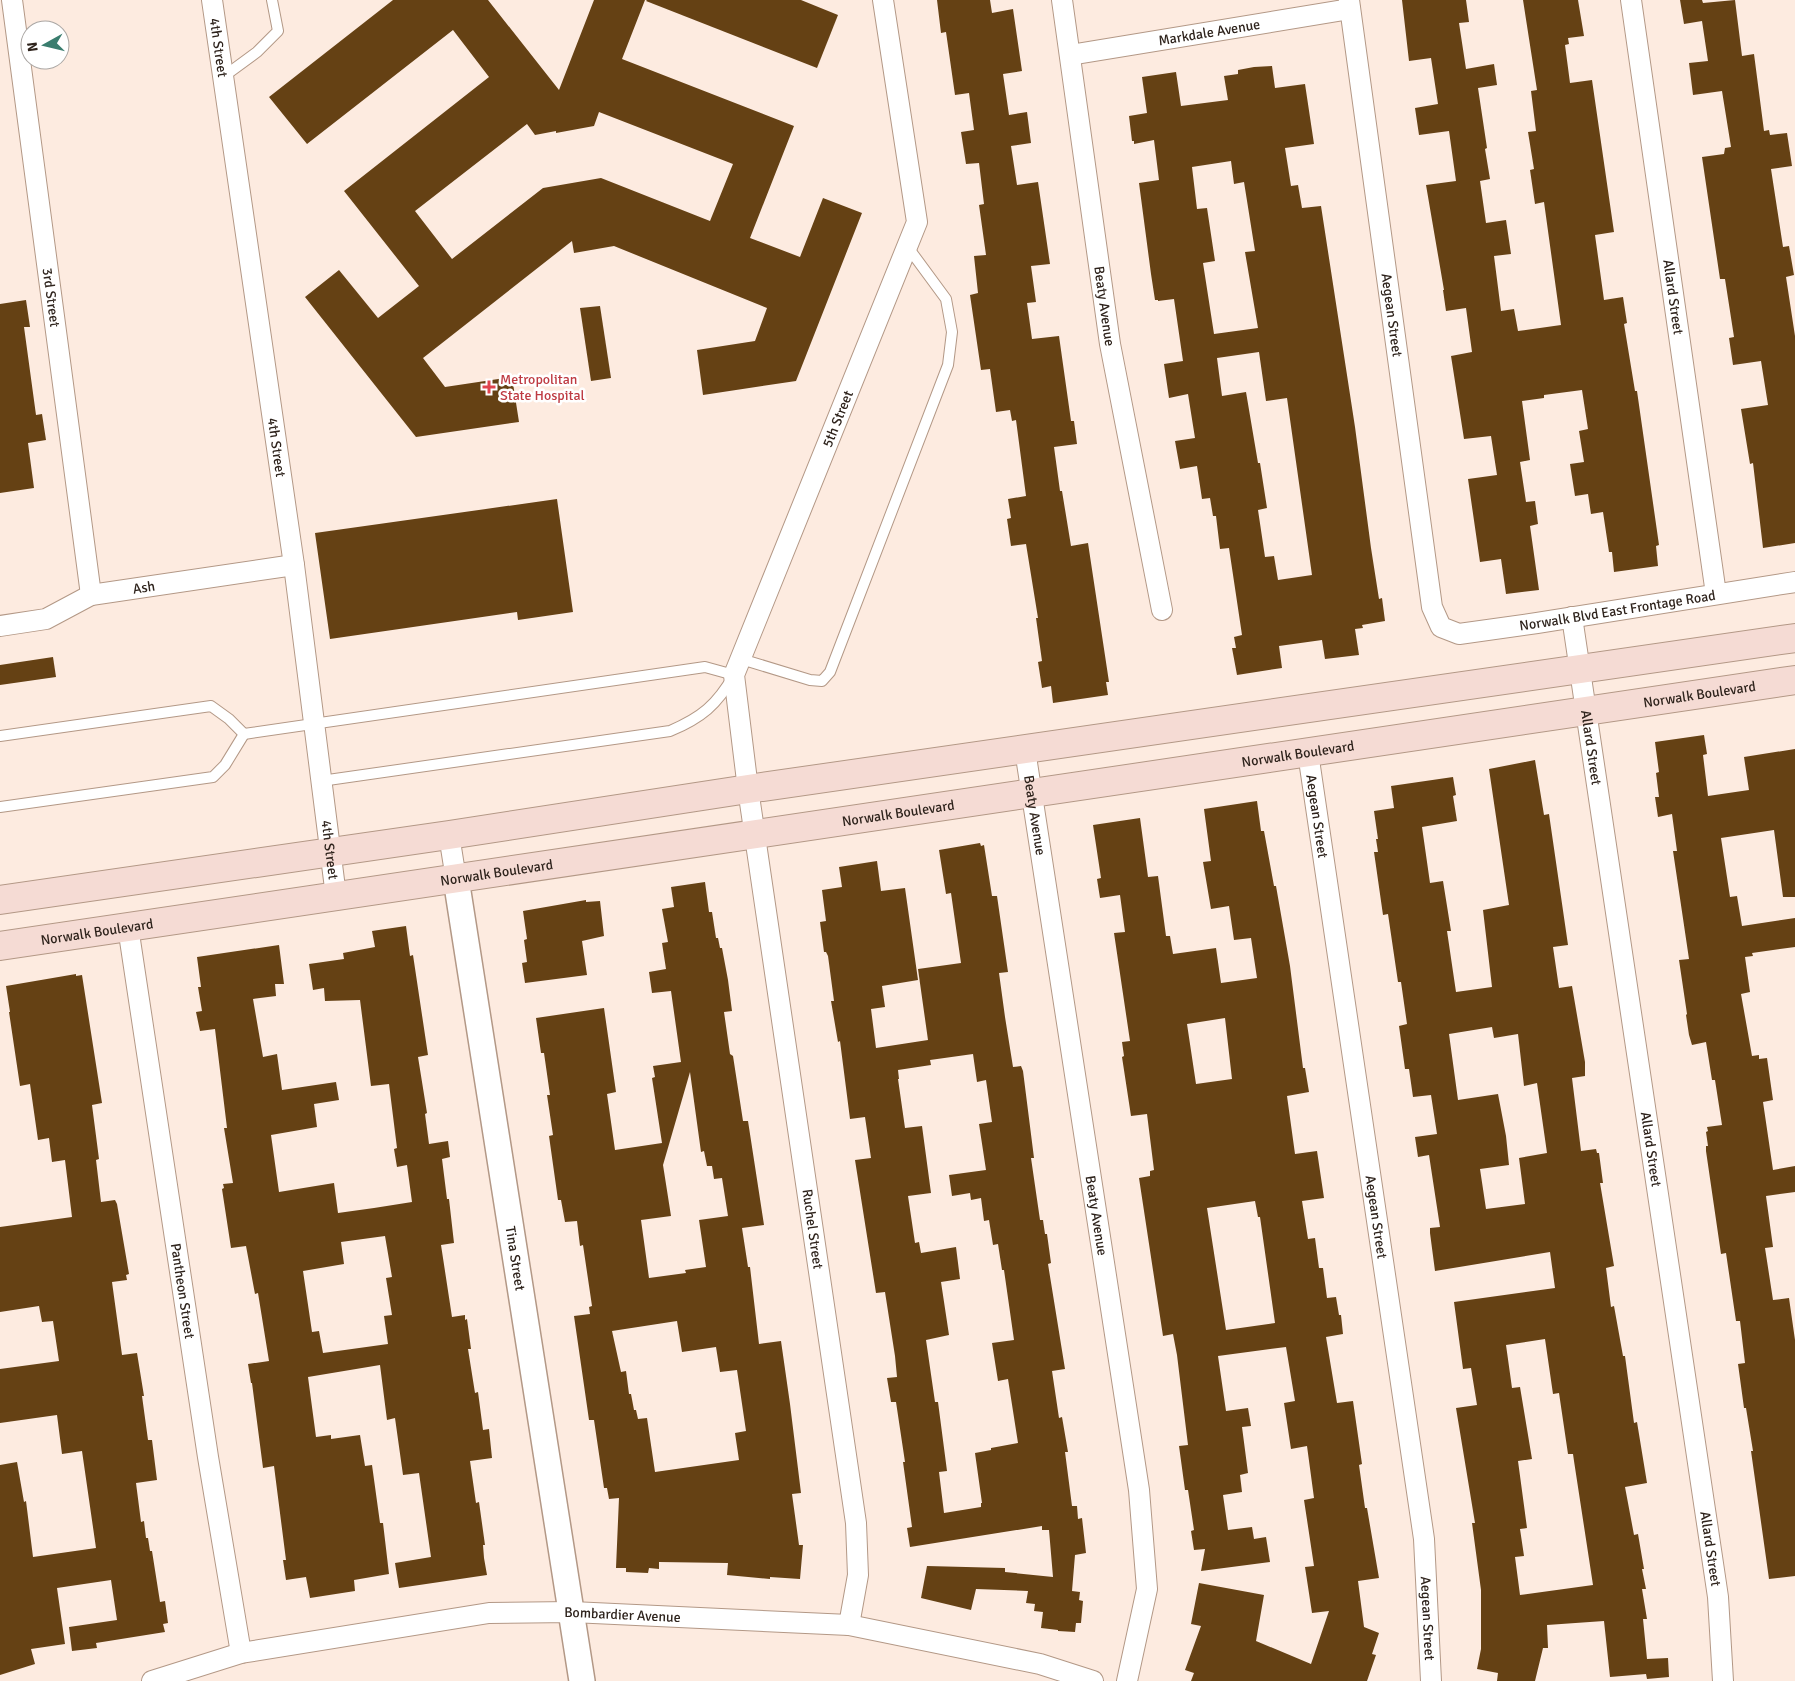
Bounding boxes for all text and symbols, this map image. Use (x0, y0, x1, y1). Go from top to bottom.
street label: Markdale Avenue (1157, 16, 1261, 49)
street label: 4th Street (206, 17, 231, 78)
north arrow (20, 20, 70, 70)
text: N (24, 41, 42, 53)
street label: Allard Street (1659, 258, 1687, 336)
street label: Beaty Avenue (1090, 265, 1118, 347)
street label: 3rd Street (39, 267, 63, 328)
street label: Aegean Street (1377, 272, 1406, 358)
place label: Metropolitan State Hospital (500, 371, 585, 404)
marker: Metropolitan State Hospital (482, 380, 496, 394)
street label: 5th Street (819, 388, 857, 450)
street label: 4th Street (264, 417, 289, 478)
street label: Ash (132, 578, 156, 598)
street label: Norwalk Blvd East Frontage Road (1518, 587, 1717, 634)
street label: Norwalk Boulevard (1642, 678, 1757, 711)
street label: Allard Street (1577, 709, 1605, 786)
street label: Norwalk Boulevard (1240, 737, 1355, 771)
street label: Aegean Street (1302, 773, 1331, 859)
street label: Beaty Avenue (1020, 774, 1049, 857)
street label: Norwalk Boulevard (841, 797, 956, 830)
street label: 4th Street (317, 819, 342, 881)
street label: Norwalk Boulevard (439, 856, 554, 890)
street label: Norwalk Boulevard (39, 915, 155, 949)
street label: Allard Street (1637, 1111, 1665, 1188)
street label: Beaty Avenue (1082, 1174, 1111, 1257)
street label: Aegean Street (1361, 1174, 1391, 1260)
street label: Ruchel Street (798, 1188, 827, 1270)
street label: Tina Street (502, 1225, 529, 1292)
street label: Pantheon Street (167, 1242, 198, 1340)
street label: Allard Street (1696, 1510, 1724, 1588)
street label: Aegean Street (1417, 1576, 1438, 1661)
street label: Bombardier Avenue (564, 1604, 681, 1626)

